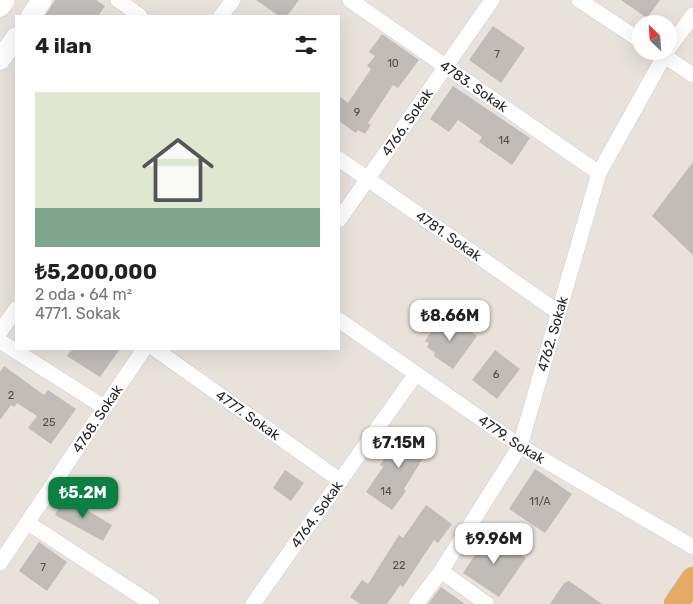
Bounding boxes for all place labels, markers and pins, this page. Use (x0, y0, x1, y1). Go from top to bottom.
pin: ₺8.66M (409, 300, 491, 342)
pin: ₺7.15M (358, 426, 440, 469)
pin: ₺5.2M (48, 476, 118, 519)
pin: ₺9.96M (453, 522, 535, 565)

